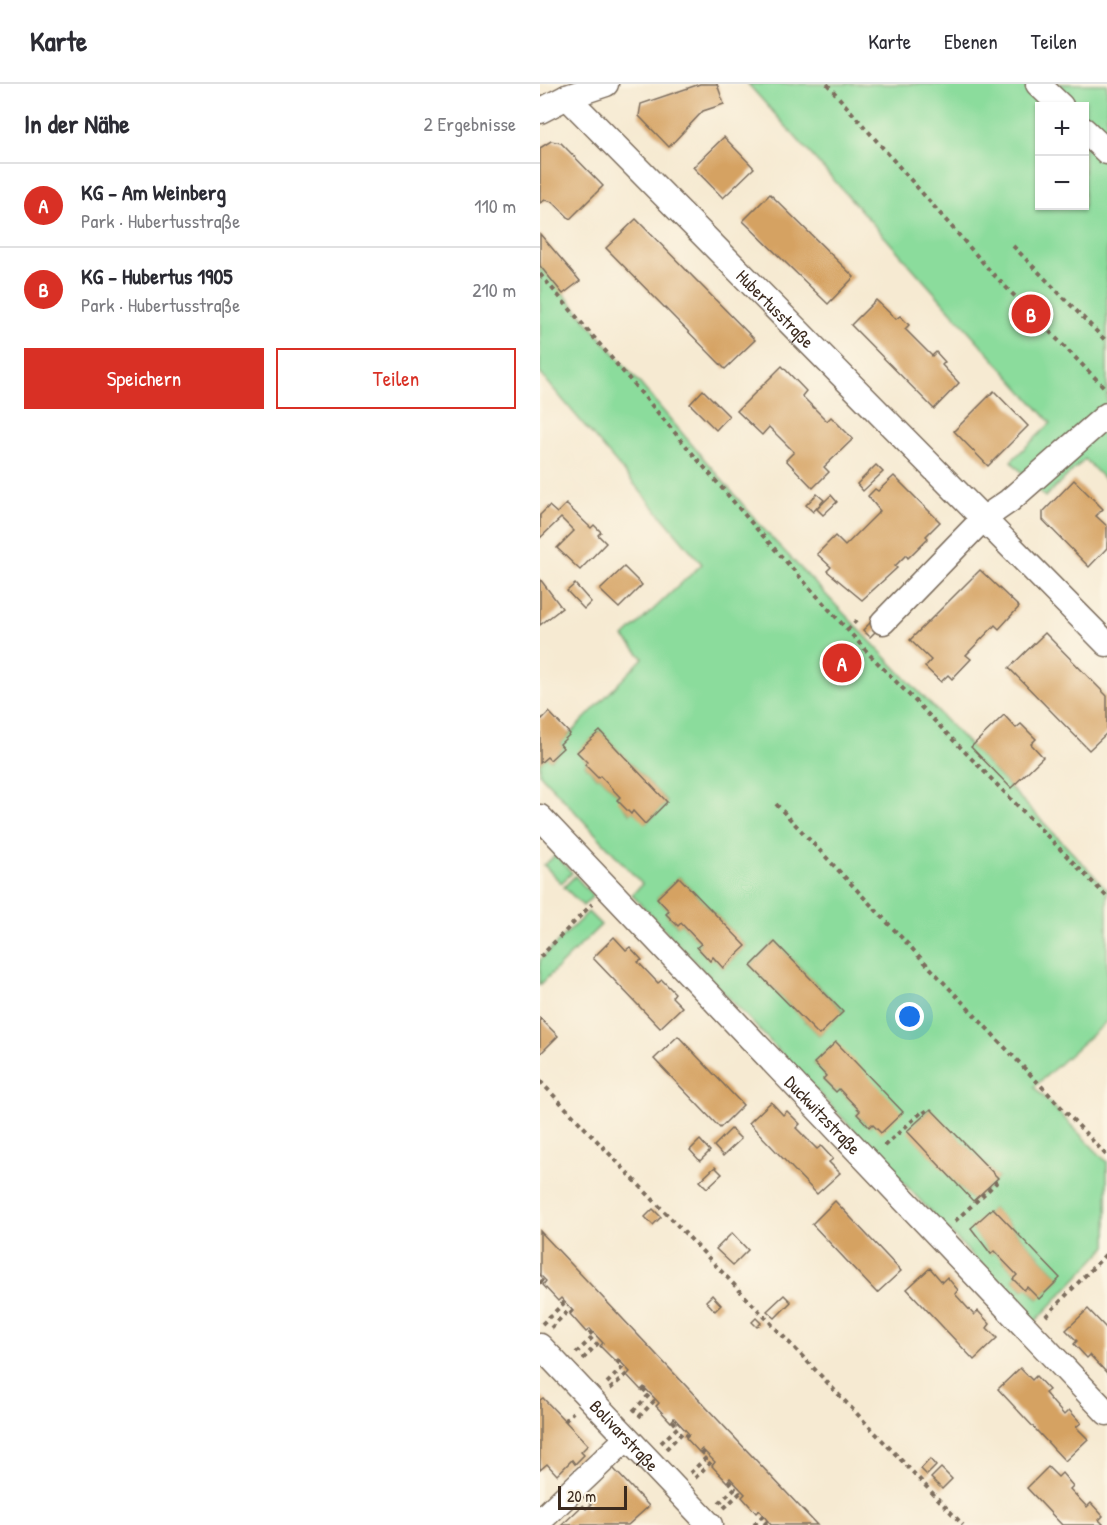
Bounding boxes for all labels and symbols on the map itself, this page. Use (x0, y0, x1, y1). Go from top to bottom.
street label: Hubertusstraße (731, 264, 820, 353)
pin: B (1012, 292, 1050, 336)
pin: A (822, 640, 862, 686)
your location (895, 1002, 924, 1031)
street label: Duckwitzstraße (780, 1070, 867, 1160)
street label: Bolivarstraße (585, 1394, 665, 1477)
scale bar (558, 1483, 627, 1510)

